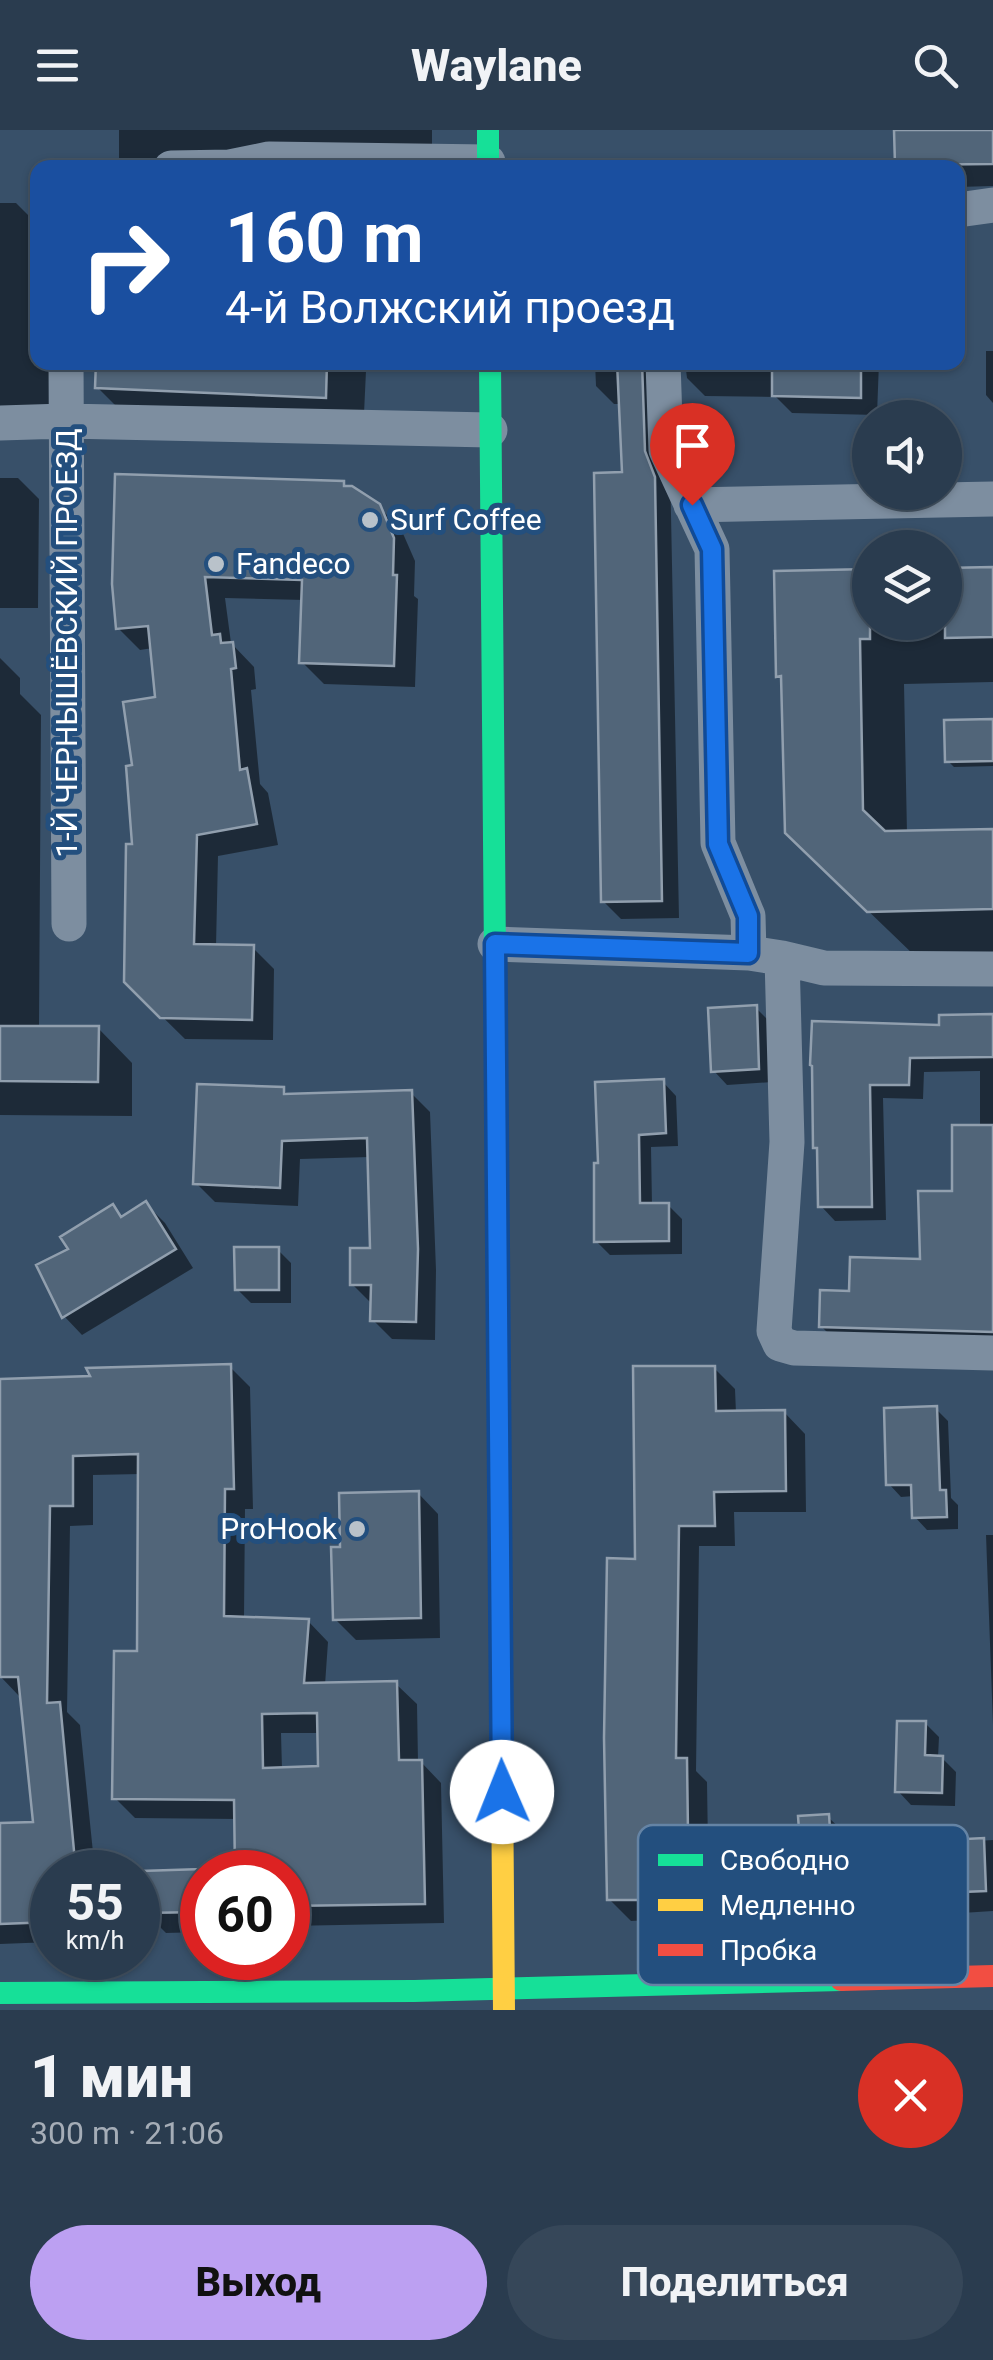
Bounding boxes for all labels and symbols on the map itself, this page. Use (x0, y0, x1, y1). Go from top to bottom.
pin (650, 403, 735, 506)
street label: 1-Й ЧЕРНЫШЁВСКИЙ ПРОЕЗД (49, 428, 84, 858)
place label: Surf Coffee (390, 502, 542, 537)
marker: Surf Coffee (359, 509, 381, 531)
place label: Fandeco (236, 546, 351, 581)
marker: Fandeco (205, 553, 227, 575)
place label: ProHook (220, 1511, 338, 1546)
marker: ProHook (346, 1518, 368, 1540)
position arrow (450, 1740, 554, 1844)
legend (638, 1825, 968, 1985)
text: Свободно (720, 1844, 850, 1877)
speed limit sign: 60 (180, 1850, 310, 1980)
text: Медленно (720, 1889, 856, 1922)
text: Пробка (720, 1934, 817, 1967)

